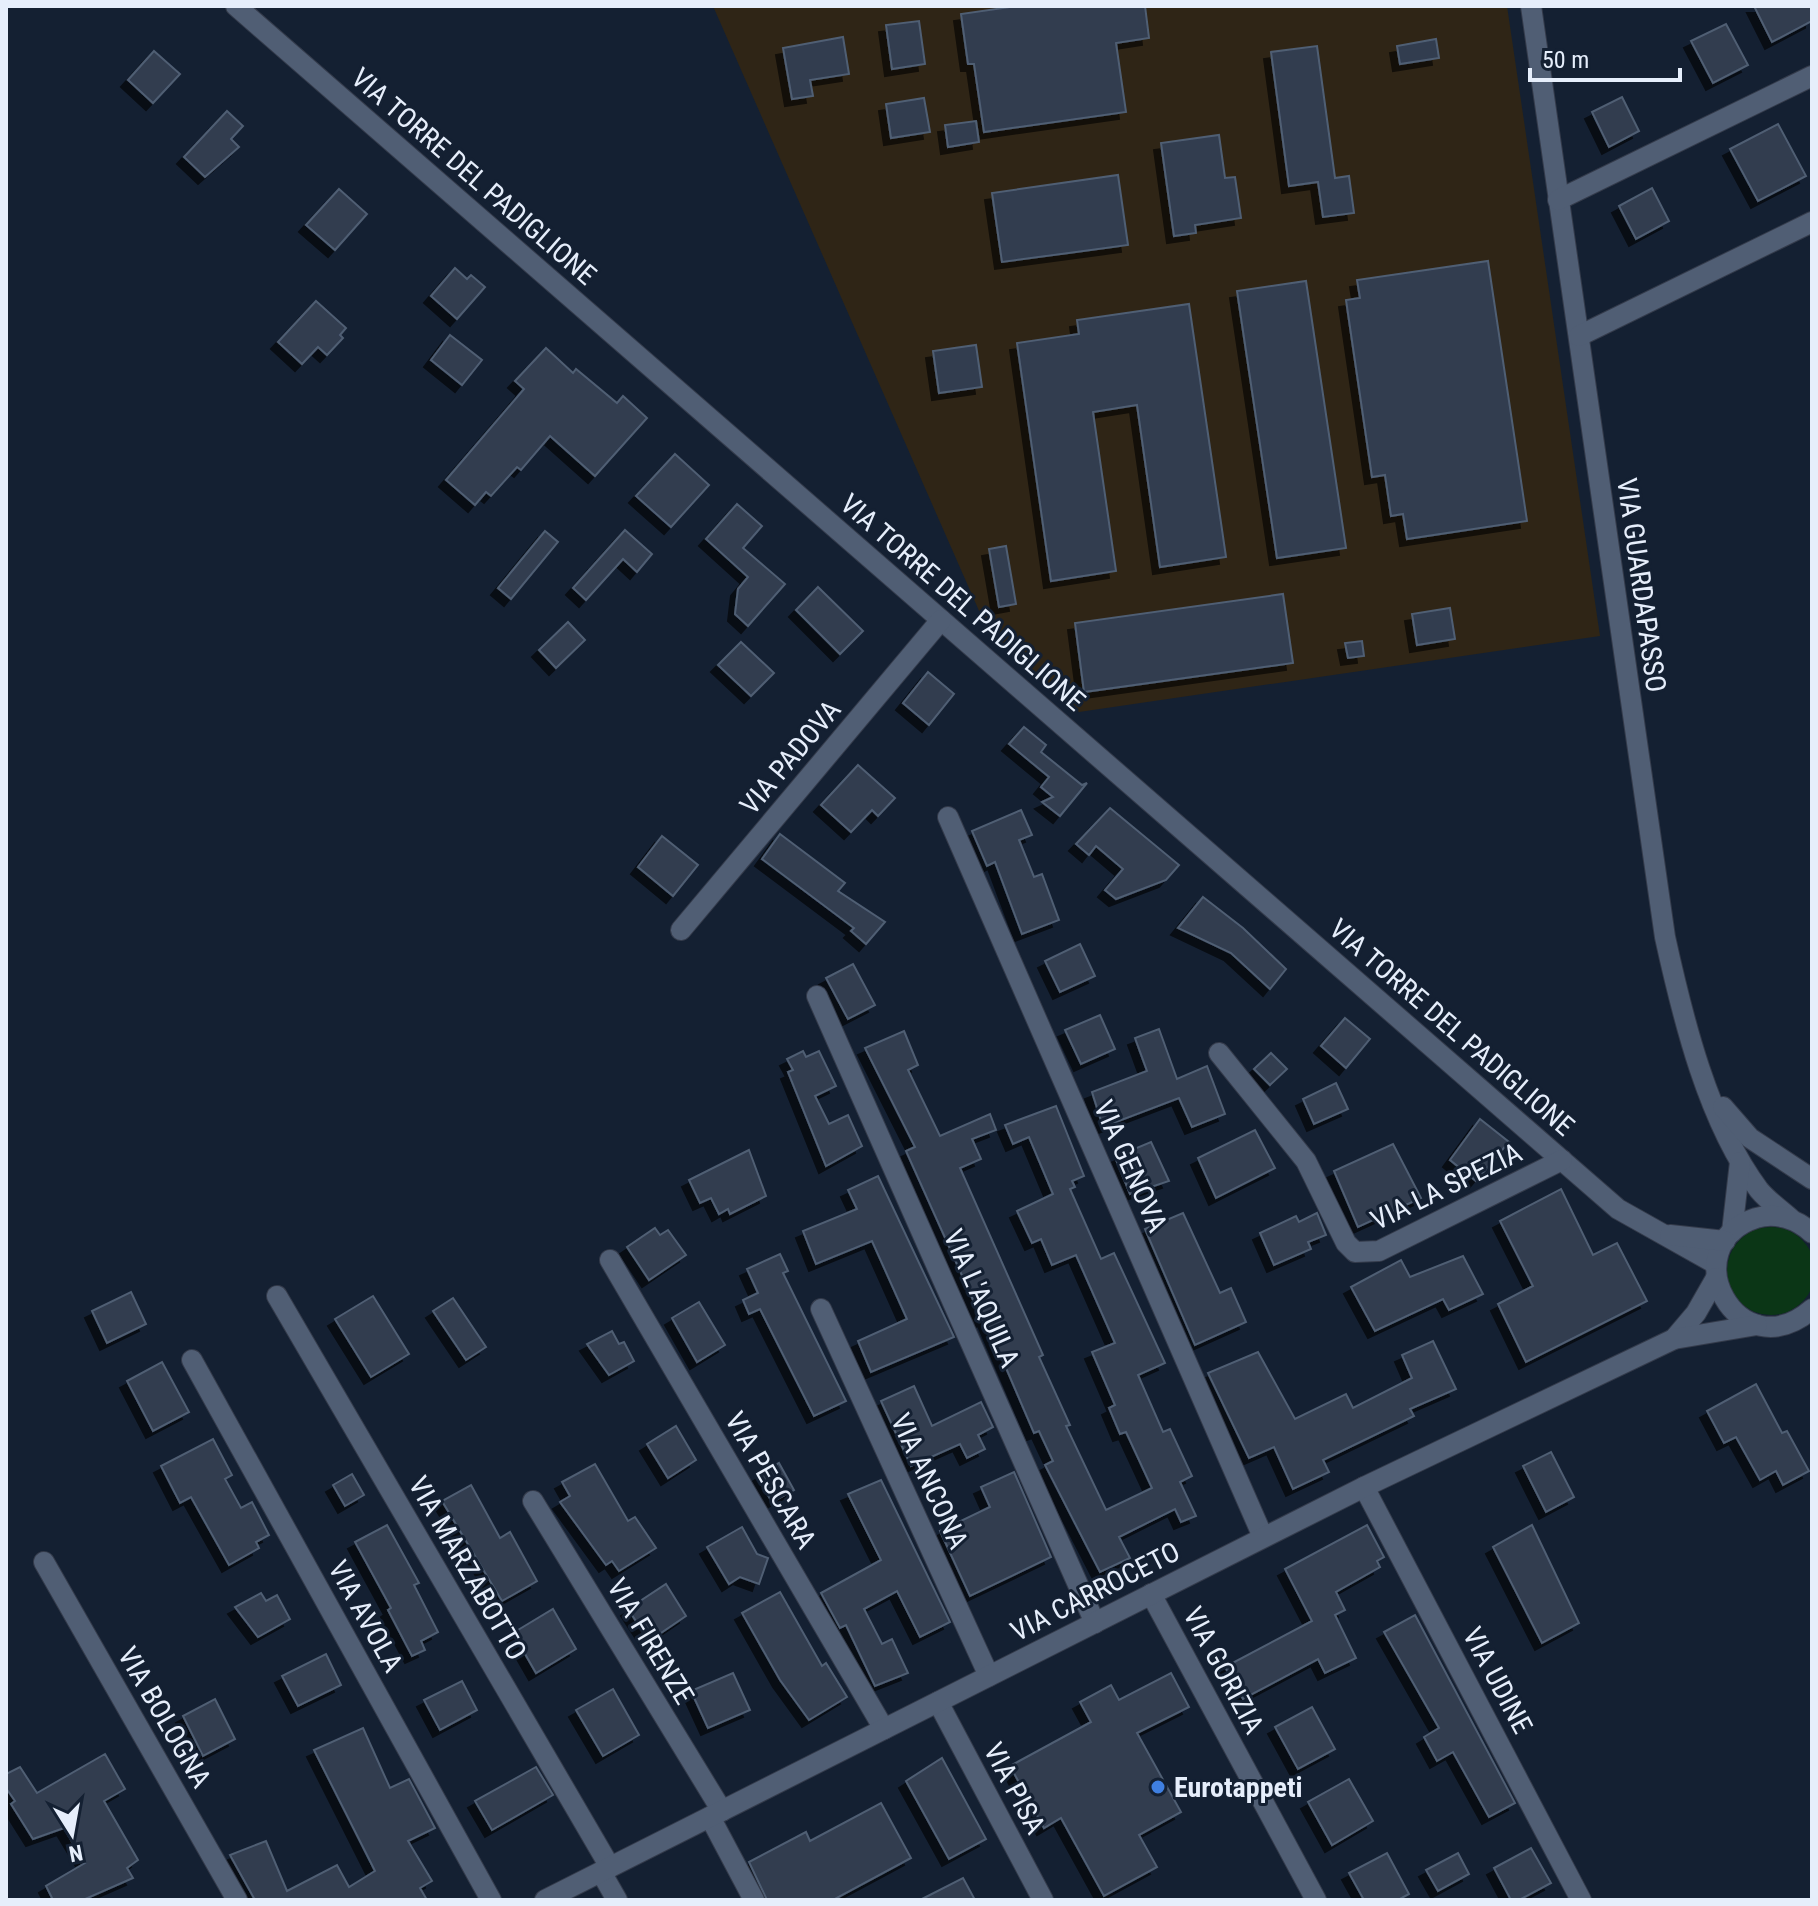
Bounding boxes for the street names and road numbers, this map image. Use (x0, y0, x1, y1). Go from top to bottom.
street label: VIA TORRE DEL PADIGLIONE (345, 61, 603, 292)
street label: VIA GUARDAPASSO (1610, 476, 1673, 694)
street label: VIA TORRE DEL PADIGLIONE (834, 487, 1092, 718)
street label: VIA PADOVA (733, 694, 848, 821)
street label: VIA TORRE DEL PADIGLIONE (1323, 912, 1581, 1143)
street label: VIA GENOVA (1087, 1095, 1174, 1237)
street label: VIA LA SPEZIA (1365, 1136, 1527, 1237)
street label: VIA L'AQUILA (937, 1224, 1027, 1372)
street label: VIA PESCARA (718, 1406, 823, 1555)
street label: VIA ANCONA (884, 1408, 975, 1554)
street label: VIA MARZABOTTO (402, 1471, 533, 1666)
street label: VIA CARROCETO (1005, 1535, 1185, 1648)
street label: VIA AVOLA (321, 1555, 410, 1678)
street label: VIA FIRENZE (600, 1572, 701, 1710)
street label: VIA GORIZIA (1176, 1601, 1271, 1739)
street label: VIA UDINE (1456, 1621, 1539, 1739)
street label: VIA BOLOGNA (111, 1641, 218, 1794)
street label: VIA PISA (977, 1737, 1052, 1840)

